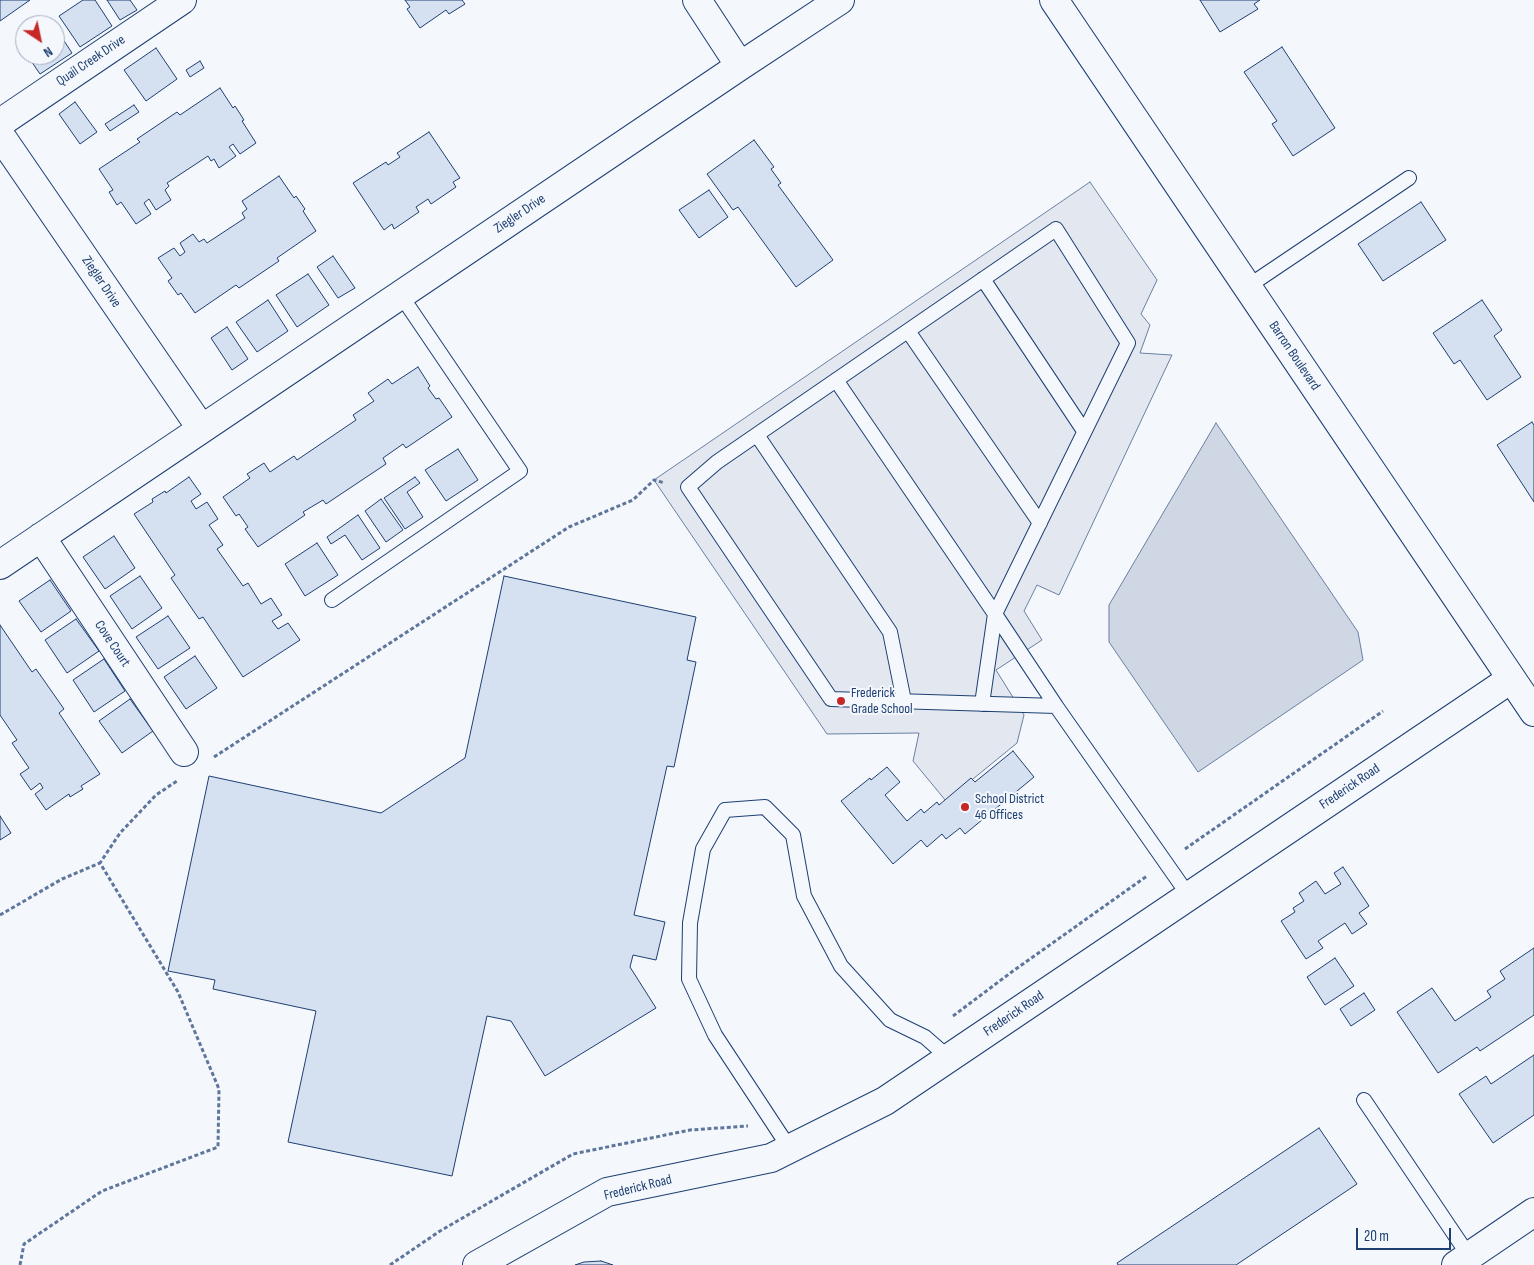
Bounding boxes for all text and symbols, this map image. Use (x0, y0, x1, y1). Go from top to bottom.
north arrow (15, 15, 65, 65)
street label: Quail Creek Drive (53, 32, 129, 90)
text: N (40, 43, 56, 61)
street label: Ziegler Drive (491, 191, 549, 237)
street label: Ziegler Drive (78, 253, 124, 311)
street label: Barron Boulevard (1265, 318, 1323, 394)
street label: Cove Court (90, 618, 134, 670)
place label: Frederick Grade School (851, 685, 913, 718)
marker: Frederick Grade School (835, 695, 847, 707)
street label: Frederick Road (1317, 761, 1383, 813)
place label: School District 46 Offices (975, 791, 1044, 824)
marker: School District 46 Offices (959, 801, 971, 813)
street label: Frederick Road (981, 988, 1047, 1040)
street label: Frederick Road (602, 1171, 674, 1205)
scale bar (1359, 1218, 1454, 1250)
text: 20 m (1364, 1227, 1389, 1246)

